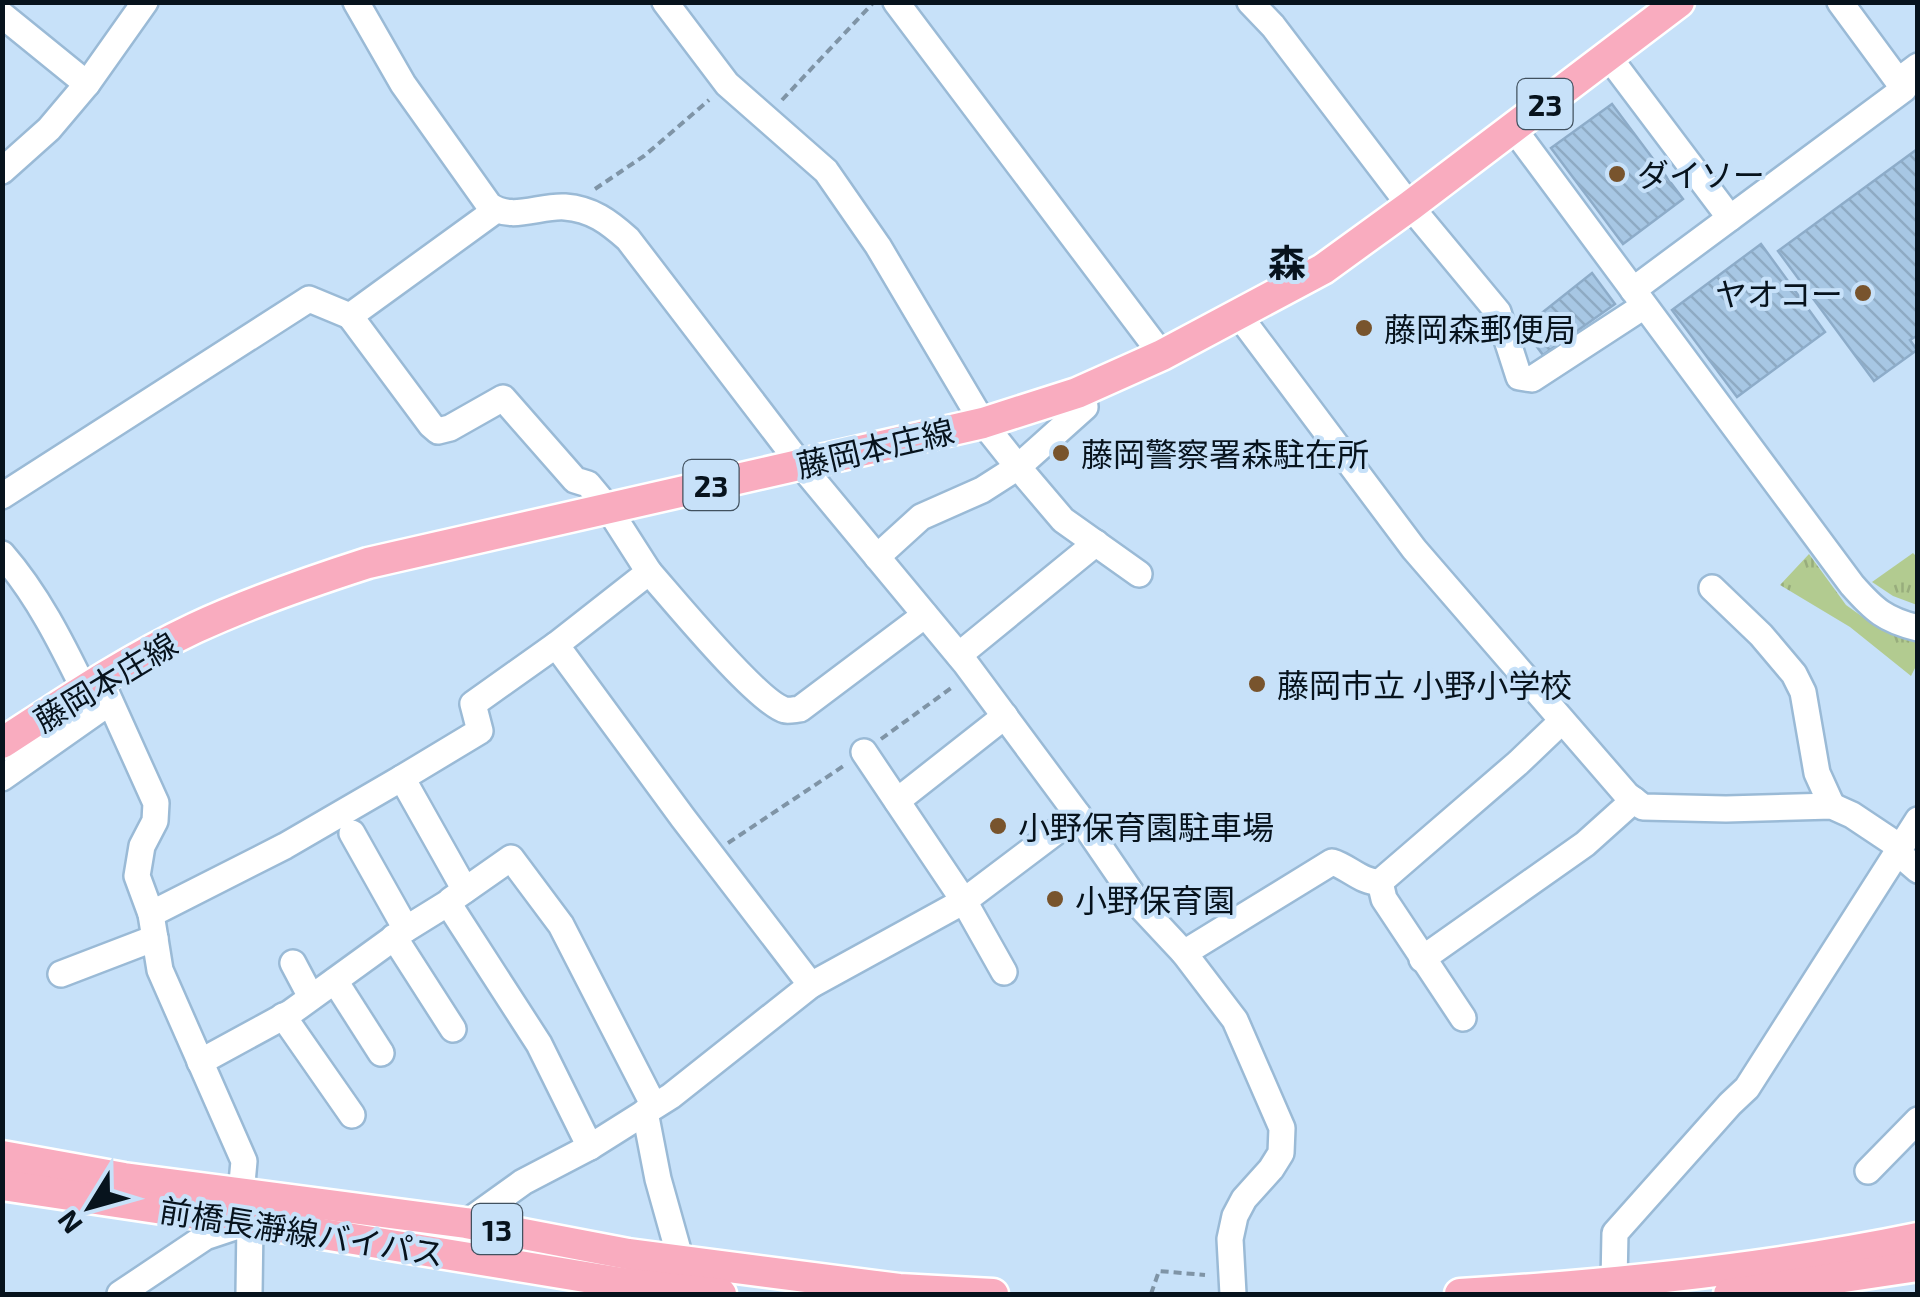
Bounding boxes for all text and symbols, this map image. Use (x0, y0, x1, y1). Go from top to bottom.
road number: 23 (1518, 79, 1572, 129)
place label: ダイソー (1637, 155, 1765, 193)
marker: ダイソー (1606, 163, 1628, 185)
district label: 森 (1268, 239, 1306, 285)
place label: ヤオコー (1715, 274, 1843, 312)
marker: ヤオコー (1852, 282, 1874, 304)
place label: 藤岡森郵便局 (1384, 309, 1576, 347)
marker: 藤岡森郵便局 (1353, 317, 1375, 339)
street label: 藤岡本庄線 (793, 410, 957, 484)
place label: 藤岡警察署森駐在所 (1081, 434, 1369, 472)
marker: 藤岡警察署森駐在所 (1050, 442, 1072, 464)
road number: 23 (684, 460, 738, 510)
street label: 藤岡本庄線 (27, 624, 183, 738)
place label: 藤岡市立 小野小学校 (1277, 665, 1572, 703)
marker: 藤岡市立 小野小学校 (1246, 673, 1268, 695)
place label: 小野保育園駐車場 (1018, 807, 1274, 845)
marker: 小野保育園駐車場 (987, 815, 1009, 837)
place label: 小野保育園 (1075, 880, 1235, 918)
marker: 小野保育園 (1044, 888, 1066, 910)
north arrow (40, 1157, 140, 1257)
street label: 前橋長瀞線バイパス (157, 1190, 447, 1272)
text: N (50, 1204, 89, 1241)
road number: 13 (472, 1204, 522, 1254)

